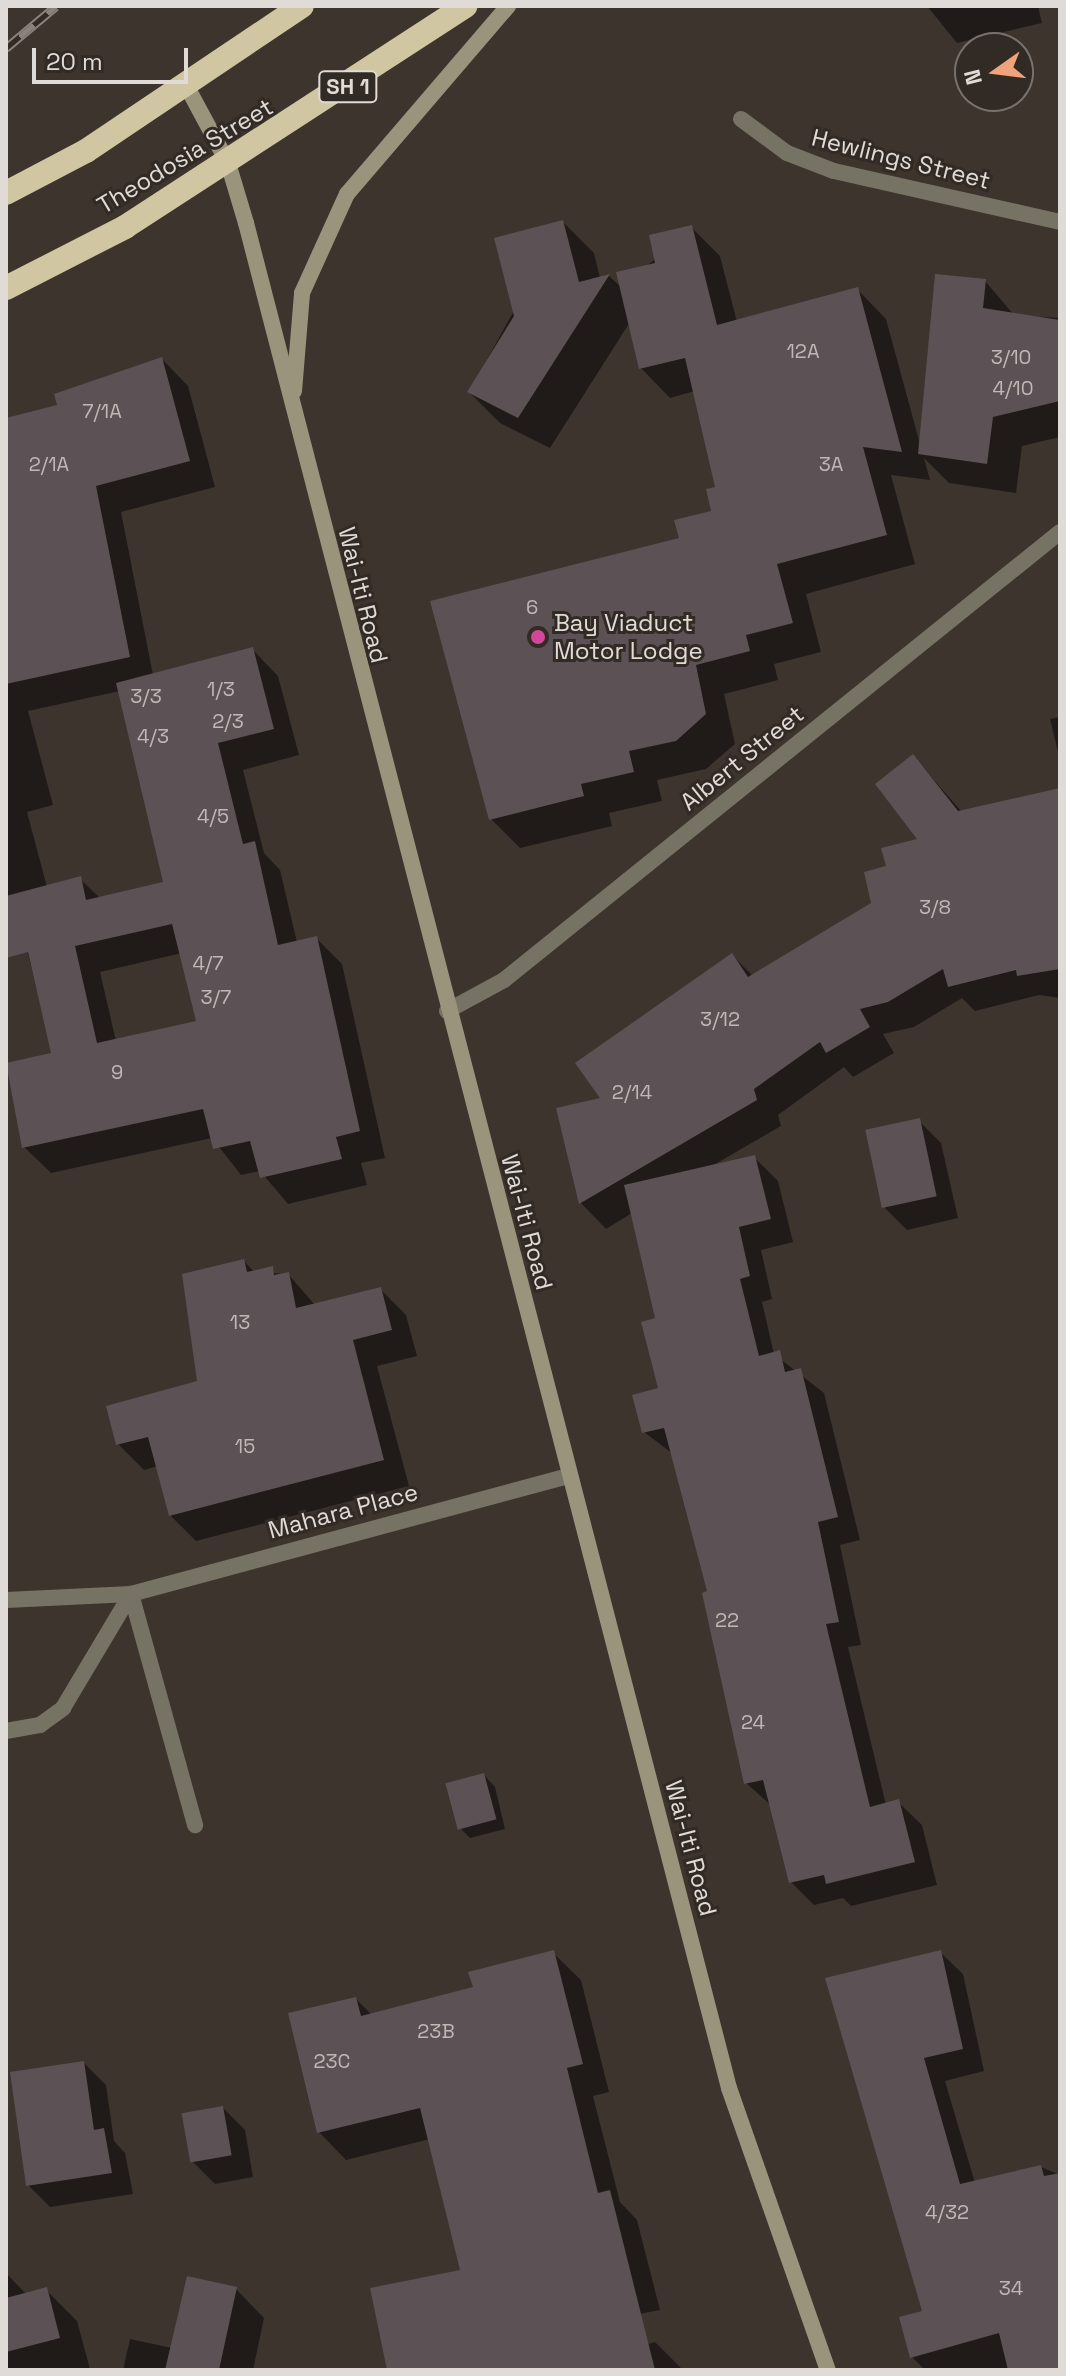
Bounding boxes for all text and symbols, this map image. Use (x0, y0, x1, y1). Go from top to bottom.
scale bar (36, 32, 192, 82)
north arrow (954, 32, 1034, 112)
text: 20 m (46, 46, 103, 77)
text: N (957, 67, 988, 88)
road number: SH 1 (318, 69, 378, 105)
street label: Theodosia Street (92, 92, 278, 220)
street label: Hewlings Street (809, 123, 993, 195)
house number: 12A (786, 339, 820, 363)
house number: 3/10 (991, 345, 1031, 369)
house number: 4/10 (992, 376, 1034, 400)
house number: 7/1A (82, 399, 122, 423)
house number: 2/1A (29, 452, 69, 476)
house number: 3A (819, 452, 843, 476)
street label: Wai-Iti Road (332, 524, 394, 666)
house number: 6 (526, 595, 538, 619)
place label: Bay Viaduct Motor Lodge (554, 609, 703, 665)
marker: Bay Viaduct Motor Lodge (529, 628, 547, 646)
house number: 1/3 (207, 677, 235, 701)
house number: 3/3 (130, 684, 162, 708)
street label: Albert Street (675, 700, 809, 816)
house number: 2/3 (212, 709, 244, 733)
house number: 4/3 (137, 724, 169, 748)
house number: 4/5 (197, 804, 229, 828)
house number: 3/8 (919, 895, 951, 919)
house number: 4/7 (192, 951, 224, 975)
house number: 3/7 (201, 985, 231, 1009)
house number: 3/12 (700, 1007, 740, 1031)
house number: 9 (111, 1060, 123, 1084)
house number: 2/14 (612, 1080, 652, 1104)
street label: Wai-Iti Road (495, 1151, 559, 1293)
house number: 13 (230, 1310, 250, 1334)
house number: 15 (235, 1434, 255, 1458)
street label: Mahara Place (265, 1477, 421, 1545)
house number: 22 (715, 1608, 739, 1632)
house number: 24 (741, 1710, 765, 1734)
street label: Wai-Iti Road (659, 1777, 723, 1919)
house number: 23B (417, 2019, 455, 2043)
house number: 23C (314, 2049, 350, 2073)
house number: 4/32 (925, 2200, 969, 2224)
house number: 34 (999, 2276, 1023, 2300)

